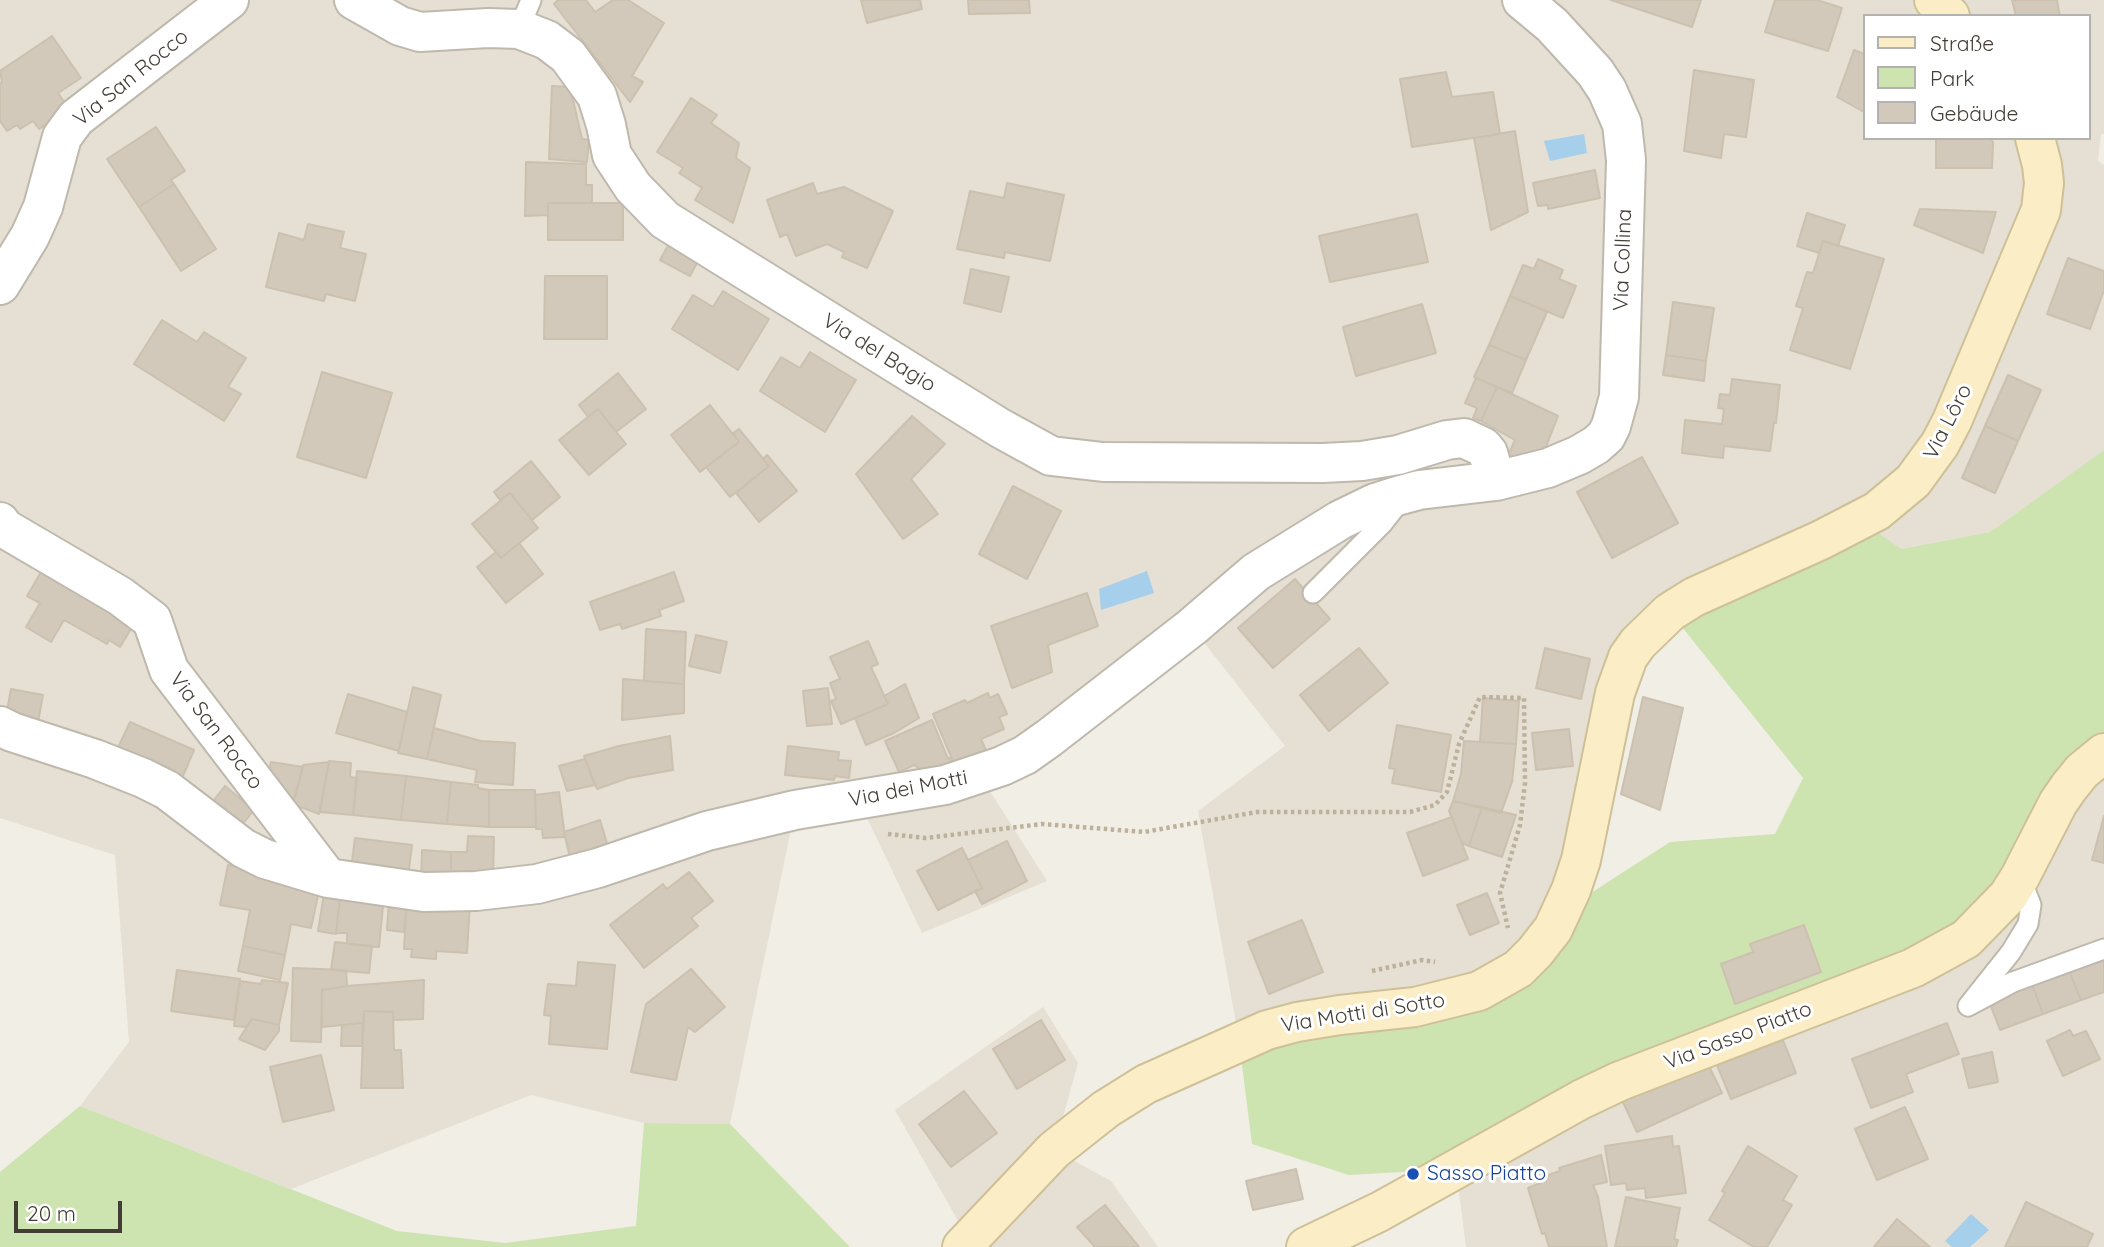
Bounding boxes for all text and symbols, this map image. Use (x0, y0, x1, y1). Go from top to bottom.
legend (1862, 14, 2090, 140)
street label: Via San Rocco (69, 24, 193, 132)
text: Straße (1930, 30, 1994, 56)
text: Park (1930, 65, 1974, 91)
text: Gebäude (1930, 100, 2018, 126)
street label: Via Collina (1609, 208, 1637, 312)
street label: Via del Bagio (818, 308, 940, 398)
street label: Via Lôro (1918, 380, 1978, 464)
street label: Via San Rocco (164, 667, 268, 795)
street label: Via dei Motti (846, 765, 970, 813)
street label: Via Motti di Sotto (1279, 988, 1447, 1038)
street label: Via Sasso Piatto (1661, 996, 1815, 1076)
place label: Sasso Piatto (1427, 1161, 1546, 1187)
marker: Sasso Piatto (1405, 1166, 1421, 1182)
scale bar (18, 1188, 126, 1232)
text: 20 m (27, 1200, 76, 1226)

